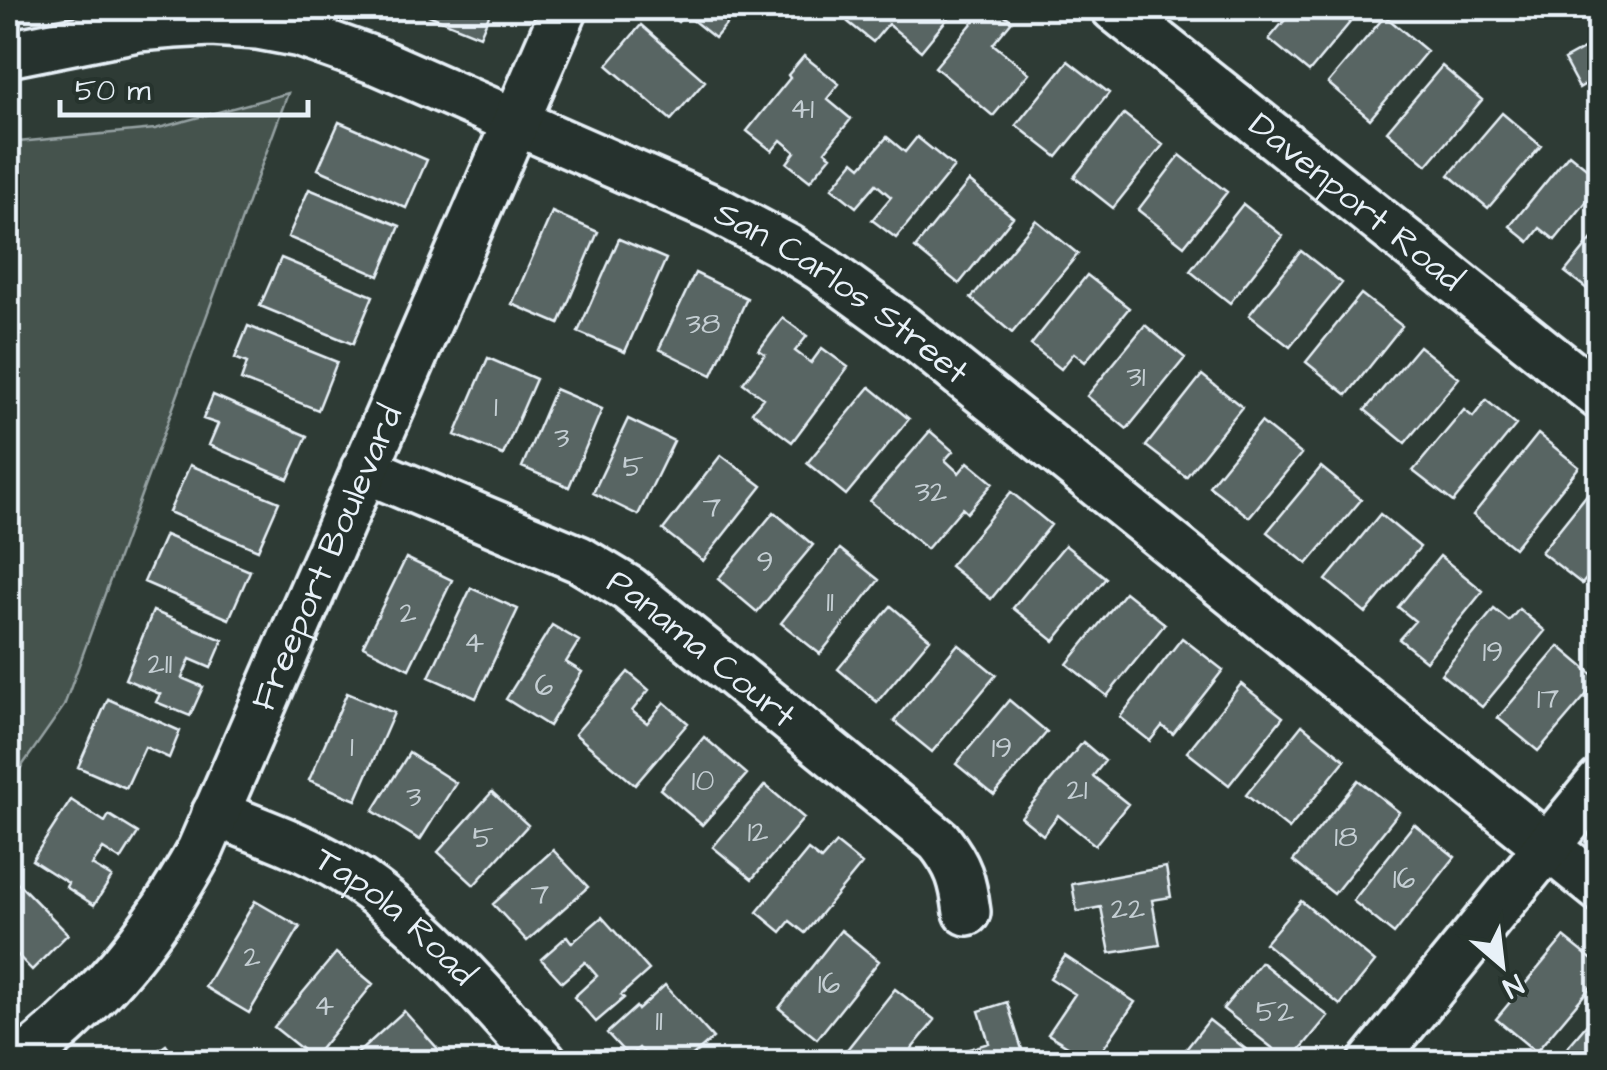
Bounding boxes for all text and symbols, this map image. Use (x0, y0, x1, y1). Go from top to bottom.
scale bar (60, 55, 308, 117)
text: 50 m (75, 70, 151, 112)
house number: 41 (790, 88, 814, 130)
street label: Davenport Road (1238, 101, 1474, 303)
street label: San Carlos Street (706, 188, 979, 396)
house number: 38 (686, 303, 720, 345)
house number: 31 (1126, 356, 1146, 398)
house number: 1 (494, 386, 498, 428)
street label: Freeport Boulevard (239, 397, 414, 718)
house number: 3 (554, 417, 570, 459)
house number: 5 (622, 446, 644, 488)
house number: 32 (915, 471, 947, 513)
house number: 7 (703, 487, 721, 529)
house number: 9 (756, 541, 774, 583)
street label: Panama Court (598, 557, 806, 740)
house number: 11 (826, 581, 834, 623)
house number: 2 (399, 592, 417, 634)
house number: 4 (464, 622, 484, 664)
house number: 19 (1483, 631, 1503, 673)
house number: 211 (148, 643, 173, 685)
house number: 6 (535, 665, 554, 707)
house number: 17 (1537, 678, 1559, 720)
house number: 1 (350, 726, 354, 768)
house number: 19 (992, 727, 1012, 769)
house number: 10 (692, 760, 714, 802)
house number: 21 (1066, 769, 1088, 811)
house number: 3 (406, 776, 422, 818)
house number: 12 (747, 811, 769, 853)
house number: 18 (1334, 816, 1358, 858)
house number: 5 (472, 817, 494, 859)
street label: Tapola Road (306, 835, 487, 997)
house number: 16 (1393, 858, 1416, 900)
house number: 7 (531, 874, 549, 916)
house number: 22 (1111, 888, 1145, 930)
north arrow (1452, 915, 1552, 1015)
house number: 2 (243, 936, 261, 978)
house number: 16 (818, 963, 841, 1005)
text: N (1496, 964, 1530, 1007)
house number: 4 (314, 985, 334, 1027)
house number: 52 (1256, 991, 1294, 1033)
house number: 11 (655, 1000, 663, 1042)

